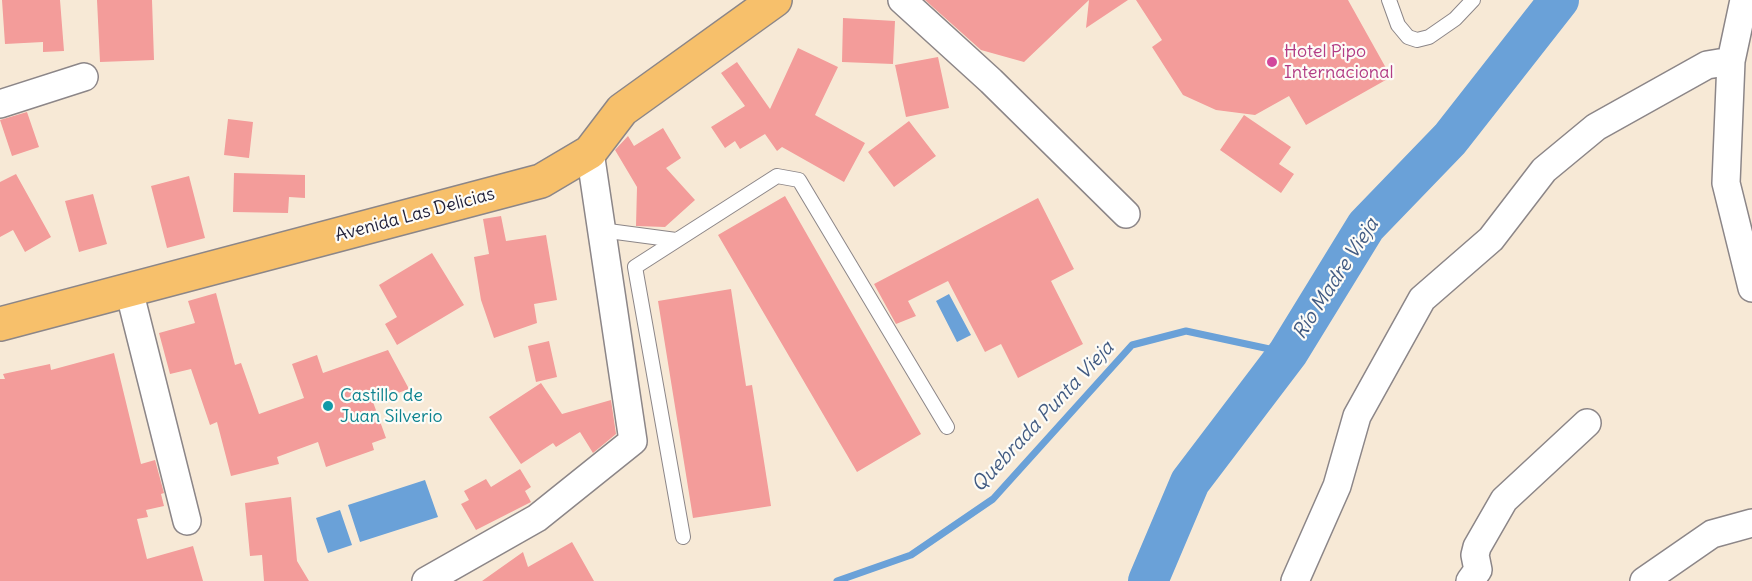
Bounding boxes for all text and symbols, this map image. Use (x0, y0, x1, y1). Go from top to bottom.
place label: Hotel Pipo Internacional (1284, 41, 1394, 84)
marker: Hotel Pipo Internacional (1265, 55, 1279, 69)
street label: Avenida Las Delicias (333, 183, 497, 247)
water label: Río Madre Vieja (1288, 214, 1384, 344)
water label: Quebrada Punta Vieja (967, 337, 1119, 497)
place label: Castillo de Juan Silverio (340, 385, 443, 428)
marker: Castillo de Juan Silverio (321, 399, 335, 413)

